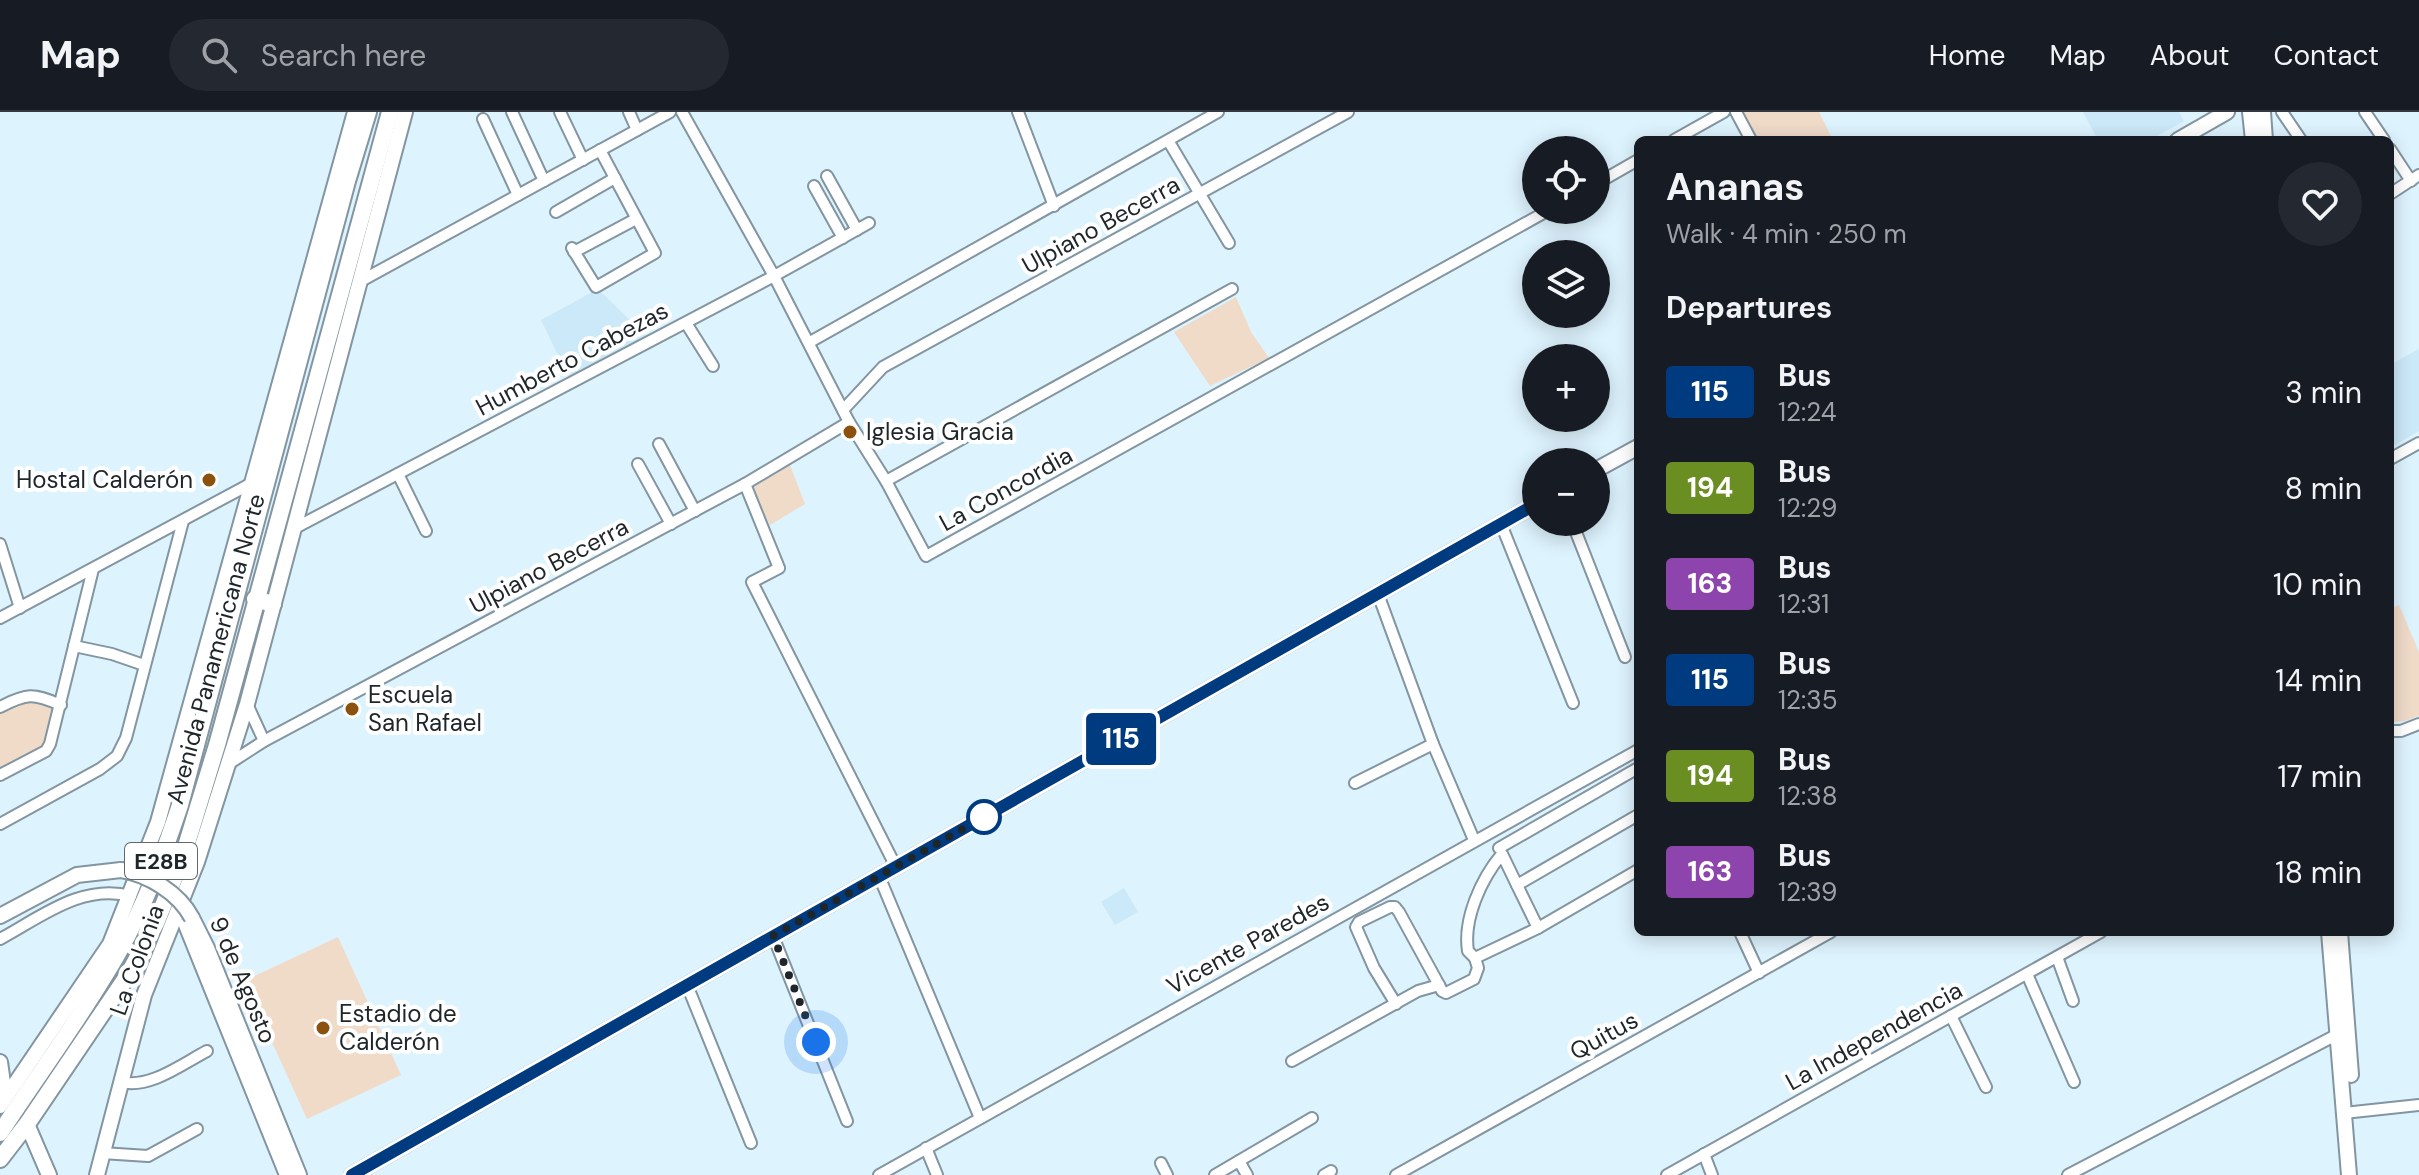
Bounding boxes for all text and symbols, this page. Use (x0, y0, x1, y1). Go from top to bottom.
search box (169, 19, 729, 91)
text: Map (40, 30, 121, 80)
icon: search (197, 33, 241, 77)
text: Search here (261, 36, 426, 75)
text: Home (1929, 37, 2005, 74)
text: Map (2049, 37, 2106, 74)
text: About (2150, 37, 2229, 74)
text: Contact (2273, 37, 2379, 74)
map controls (1522, 136, 1610, 536)
button: locate (1522, 136, 1610, 224)
text: Ananas (1666, 162, 1805, 212)
button: heart (2278, 162, 2362, 246)
street label: Ulpiano Becerra (1016, 168, 1185, 281)
text: Walk · 4 min · 250 m (1666, 217, 1907, 251)
button: layers (1522, 240, 1610, 328)
text: Departures (1666, 288, 1832, 327)
street label: Humberto Cabezas (470, 295, 673, 422)
button: + (1522, 344, 1610, 432)
text: Bus (1778, 356, 1832, 395)
text: 115 (1691, 373, 1729, 410)
text: 3 min (2285, 373, 2362, 412)
text: 12:24 (1778, 395, 1837, 429)
place label: Iglesia Gracia (866, 416, 1014, 447)
marker: Iglesia Gracia (841, 423, 859, 441)
street label: La Concordia (934, 439, 1078, 538)
button: − (1522, 448, 1610, 536)
text: Bus (1778, 452, 1832, 491)
place label: Hostal Calderón (16, 464, 193, 495)
text: 194 (1687, 469, 1733, 506)
text: 8 min (2285, 469, 2362, 508)
marker: Hostal Calderón (200, 471, 218, 489)
street label: Avenida Panamericana Norte (159, 490, 272, 807)
text: 12:29 (1778, 491, 1837, 525)
street label: Ulpiano Becerra (464, 511, 634, 620)
text: Bus (1778, 548, 1832, 587)
text: 163 (1688, 565, 1732, 602)
text: 10 min (2273, 565, 2362, 604)
text: 12:31 (1778, 587, 1829, 621)
text: Bus (1778, 644, 1832, 683)
text: 115 (1691, 661, 1729, 698)
text: 14 min (2275, 661, 2362, 700)
place label: Escuela San Rafael (368, 679, 482, 738)
text: 12:35 (1778, 683, 1838, 717)
marker: Escuela San Rafael (343, 700, 361, 718)
line badge: 115 (1075, 713, 1167, 765)
text: 115 (1102, 720, 1140, 757)
text: Bus (1778, 740, 1832, 779)
text: 194 (1687, 757, 1733, 794)
text: 17 min (2277, 757, 2362, 796)
text: 12:38 (1778, 779, 1838, 813)
unlabelled marker (967, 800, 1001, 834)
text: Bus (1778, 836, 1832, 875)
road number: E28B (125, 843, 197, 879)
text: 163 (1688, 853, 1732, 890)
text: 18 min (2275, 853, 2362, 892)
text: 12:39 (1778, 875, 1837, 909)
street label: Vicente Paredes (1161, 886, 1335, 1001)
street label: La Colonia (102, 900, 171, 1020)
street label: 9 de Agosto (203, 912, 284, 1048)
street label: La Independencia (1780, 974, 1968, 1097)
place label: Estadio de Calderón (339, 998, 457, 1057)
street label: Quitus (1564, 1004, 1643, 1067)
marker: Estadio de Calderón (314, 1019, 332, 1037)
your location (796, 1022, 836, 1062)

